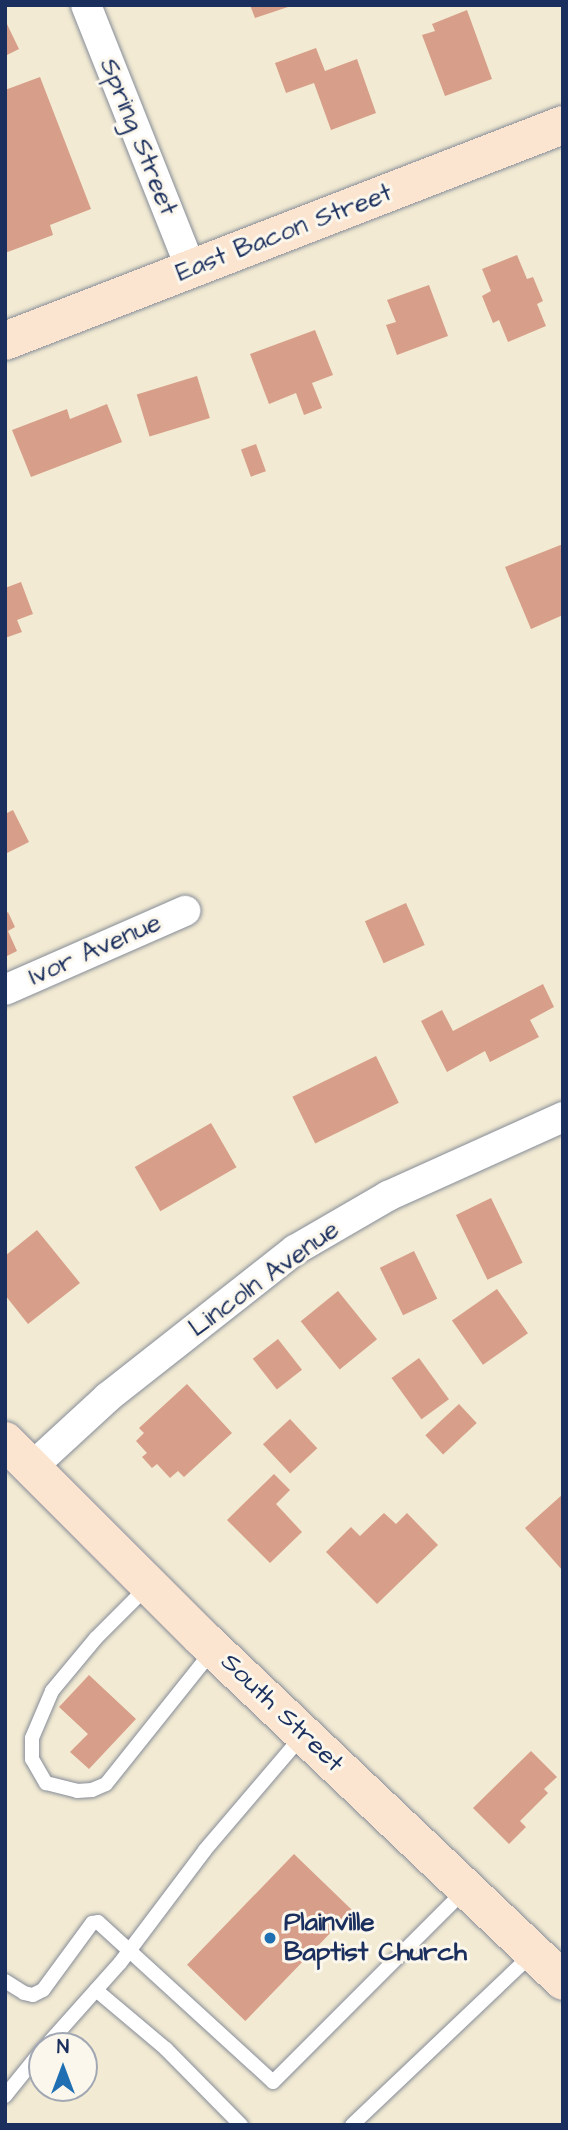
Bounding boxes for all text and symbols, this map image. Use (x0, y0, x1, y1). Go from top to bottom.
street label: Spring Street (92, 54, 184, 220)
street label: East Bacon Street (172, 177, 396, 289)
street label: Ivor Avenue (24, 907, 166, 993)
street label: Lincoln Avenue (183, 1214, 345, 1344)
street label: South Street (214, 1647, 350, 1779)
place label: Plainville Baptist Church (284, 1907, 467, 1968)
marker: Plainville Baptist Church (262, 1930, 278, 1946)
north arrow (28, 2032, 98, 2102)
text: N (57, 2034, 69, 2061)

